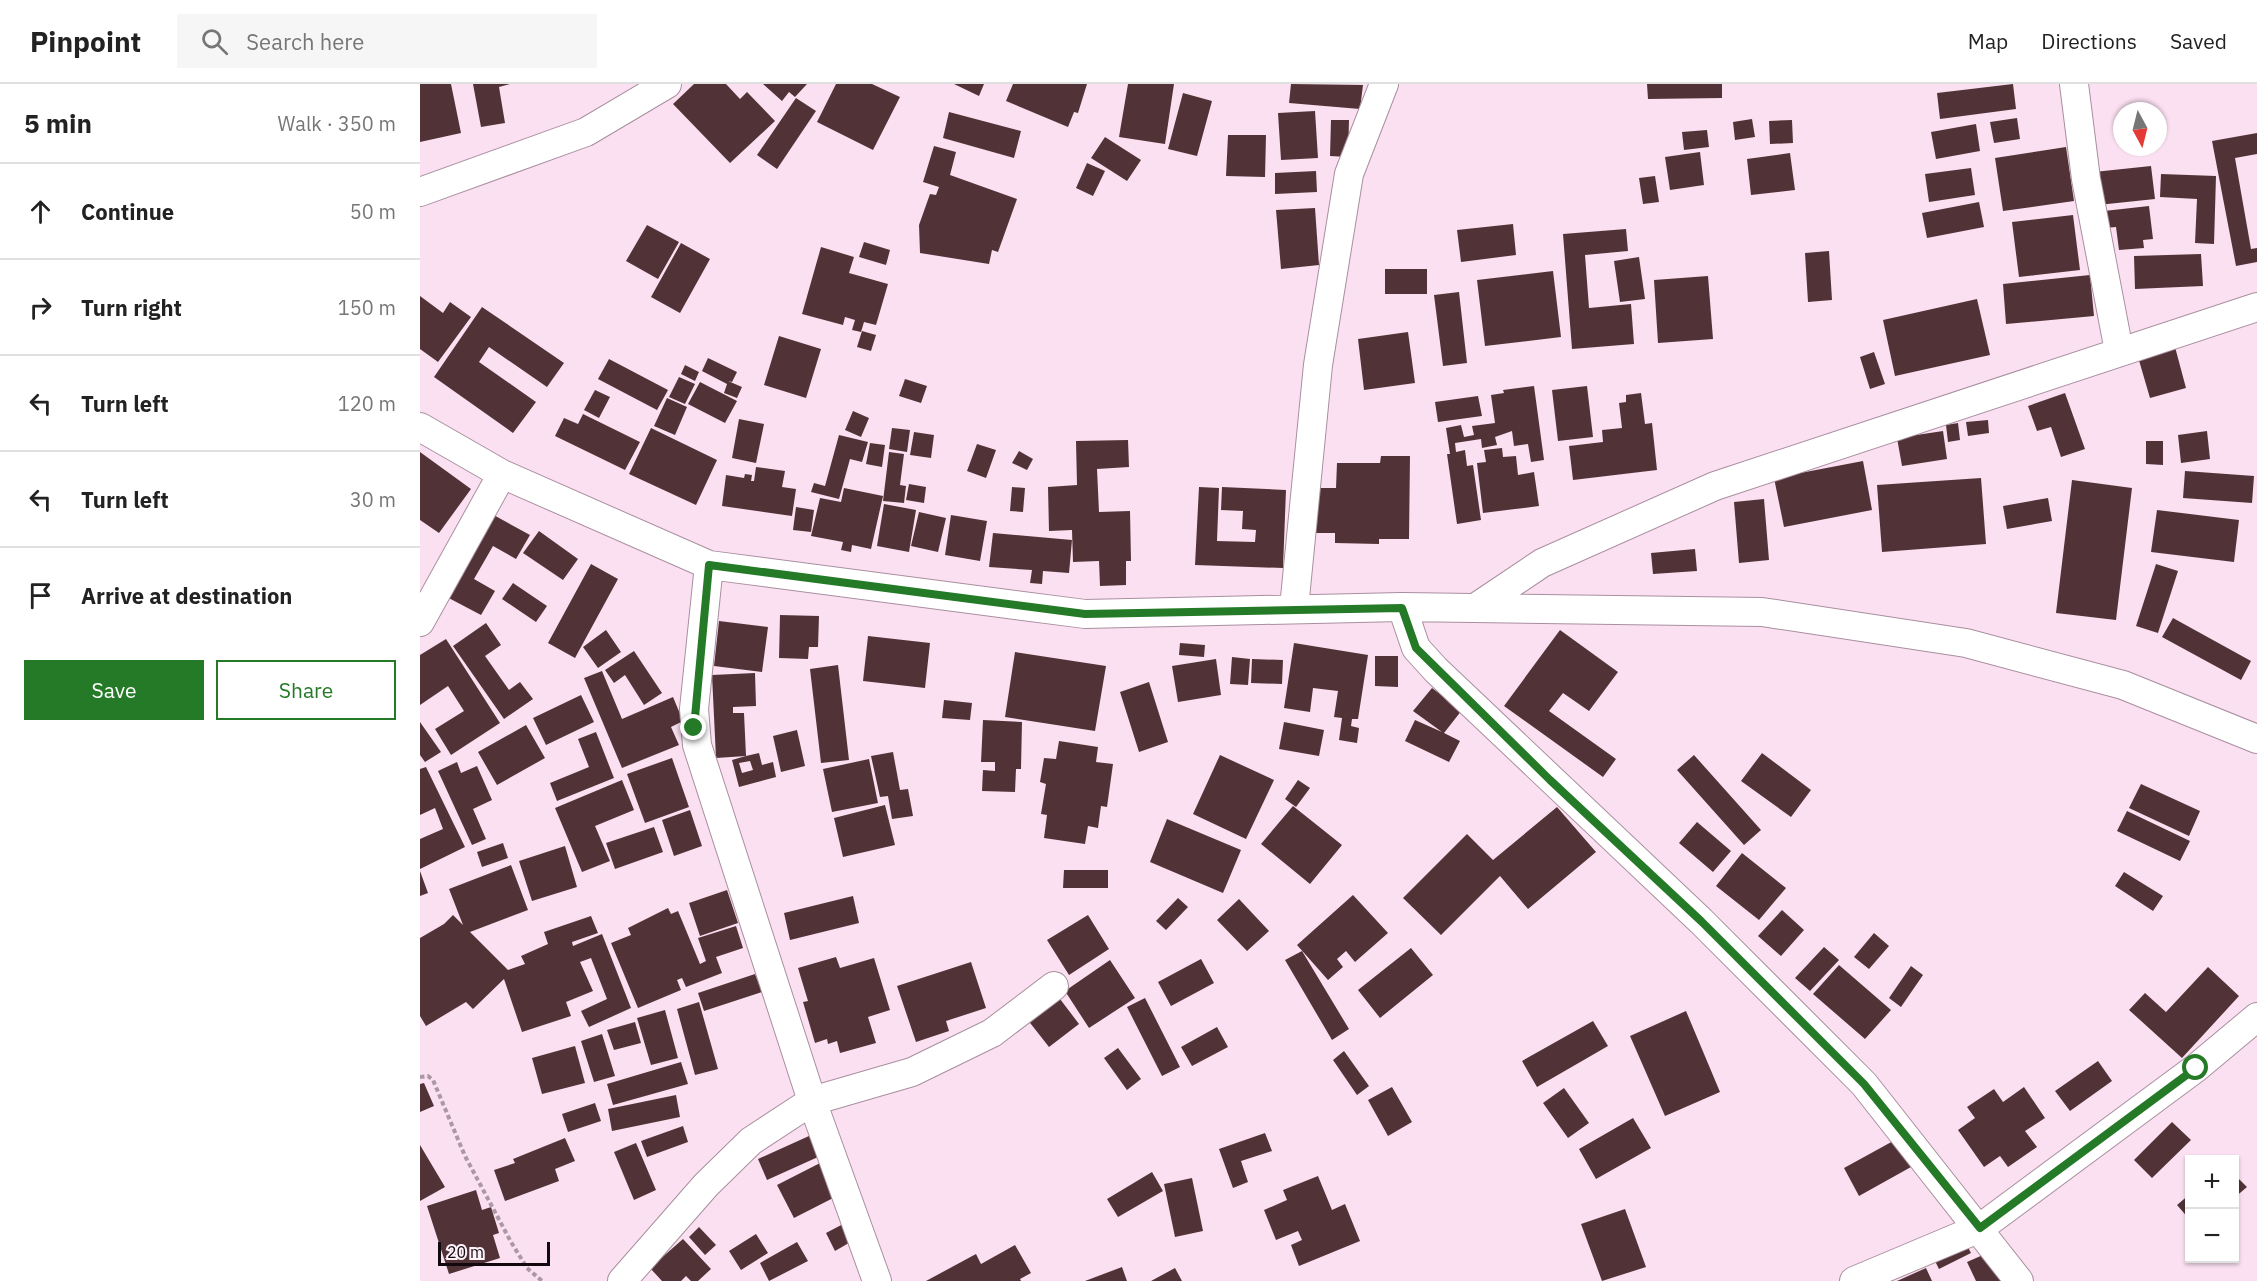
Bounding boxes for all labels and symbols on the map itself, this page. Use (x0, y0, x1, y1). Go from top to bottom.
north arrow (2113, 102, 2167, 156)
route end (680, 714, 706, 740)
route start (2182, 1054, 2208, 1080)
scale bar (438, 1239, 550, 1266)

